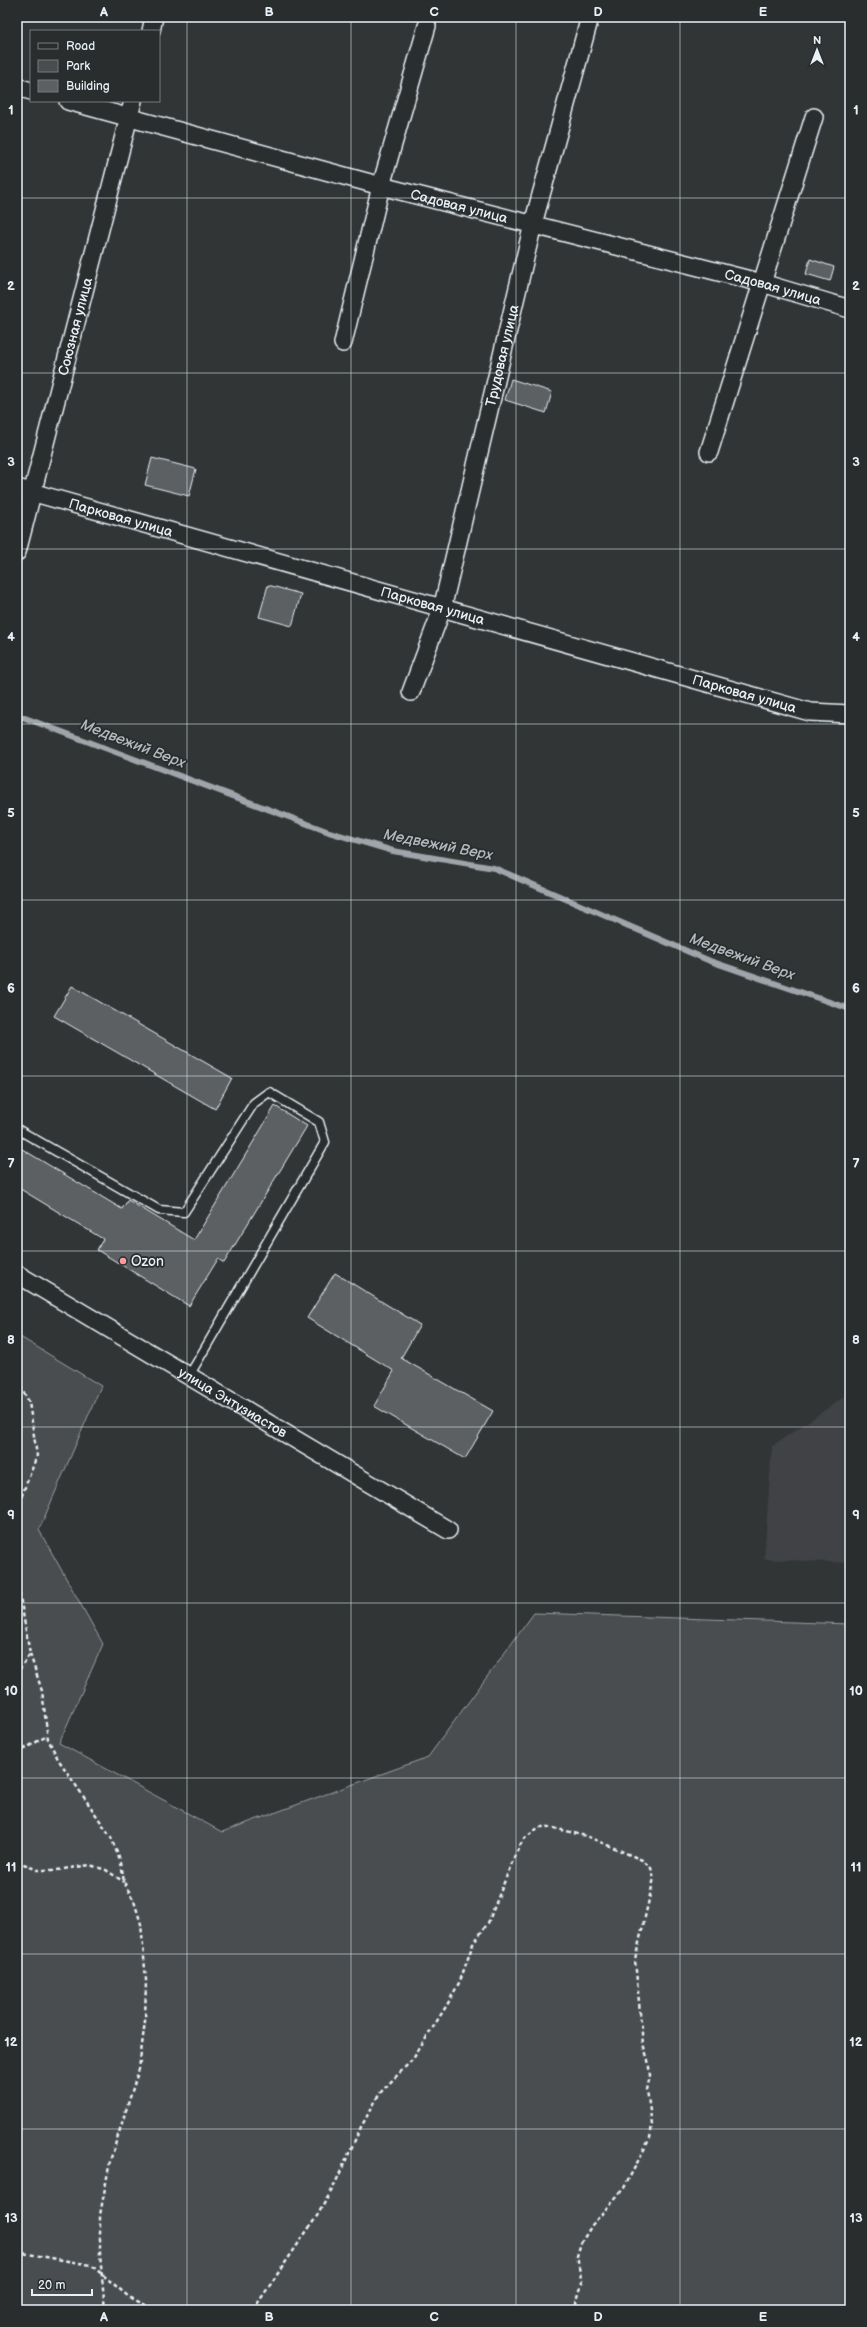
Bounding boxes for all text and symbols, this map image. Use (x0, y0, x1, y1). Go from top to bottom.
text: A (99, 4, 108, 20)
text: B (264, 4, 274, 20)
text: C (429, 4, 439, 20)
text: D (593, 4, 603, 20)
text: E (759, 4, 768, 20)
legend (30, 30, 160, 102)
north arrow (797, 30, 837, 70)
text: N (813, 34, 821, 47)
text: Road (66, 39, 95, 54)
text: Park (66, 59, 90, 74)
text: Building (66, 79, 110, 94)
text: 1 (8, 102, 14, 118)
text: 1 (853, 102, 859, 118)
street label: Садовая улица (409, 185, 510, 227)
street label: Садовая улица (723, 265, 824, 309)
street label: Союзная улица (54, 275, 96, 377)
text: 2 (7, 278, 15, 294)
text: 2 (852, 278, 860, 294)
street label: Трудовая улица (482, 302, 522, 408)
text: 3 (7, 454, 15, 470)
text: 3 (852, 454, 860, 470)
street label: Парковая улица (67, 495, 175, 540)
street label: Парковая улица (379, 583, 487, 628)
text: 4 (7, 629, 15, 645)
text: 4 (852, 629, 860, 645)
street label: Парковая улица (691, 671, 799, 716)
water label: Медвежий Верх (78, 715, 189, 773)
text: 5 (7, 805, 15, 821)
text: 5 (852, 805, 860, 821)
water label: Медвежий Верх (382, 825, 495, 865)
water label: Медвежий Верх (687, 929, 798, 985)
text: 6 (7, 980, 15, 996)
text: 6 (852, 980, 860, 996)
text: 7 (7, 1156, 15, 1172)
text: 7 (852, 1156, 860, 1172)
place label: Ozon (131, 1253, 164, 1270)
marker: Ozon (118, 1256, 128, 1266)
text: 8 (7, 1332, 15, 1348)
text: 8 (852, 1332, 860, 1348)
street label: улица Энтузиастов (175, 1363, 291, 1441)
text: 9 (7, 1507, 15, 1523)
text: 9 (852, 1507, 860, 1523)
text: 10 (4, 1683, 18, 1699)
text: 10 (849, 1683, 863, 1699)
text: 11 (6, 1859, 16, 1875)
text: 11 (851, 1859, 861, 1875)
text: 12 (4, 2034, 18, 2050)
text: 12 (849, 2034, 863, 2050)
text: 13 (4, 2210, 18, 2226)
text: 13 (849, 2210, 863, 2226)
scale bar (32, 2271, 92, 2297)
text: 20 m (38, 2278, 65, 2293)
text: A (99, 2309, 108, 2325)
text: B (264, 2309, 274, 2325)
text: C (429, 2309, 439, 2325)
text: D (593, 2309, 603, 2325)
text: E (759, 2309, 768, 2325)

